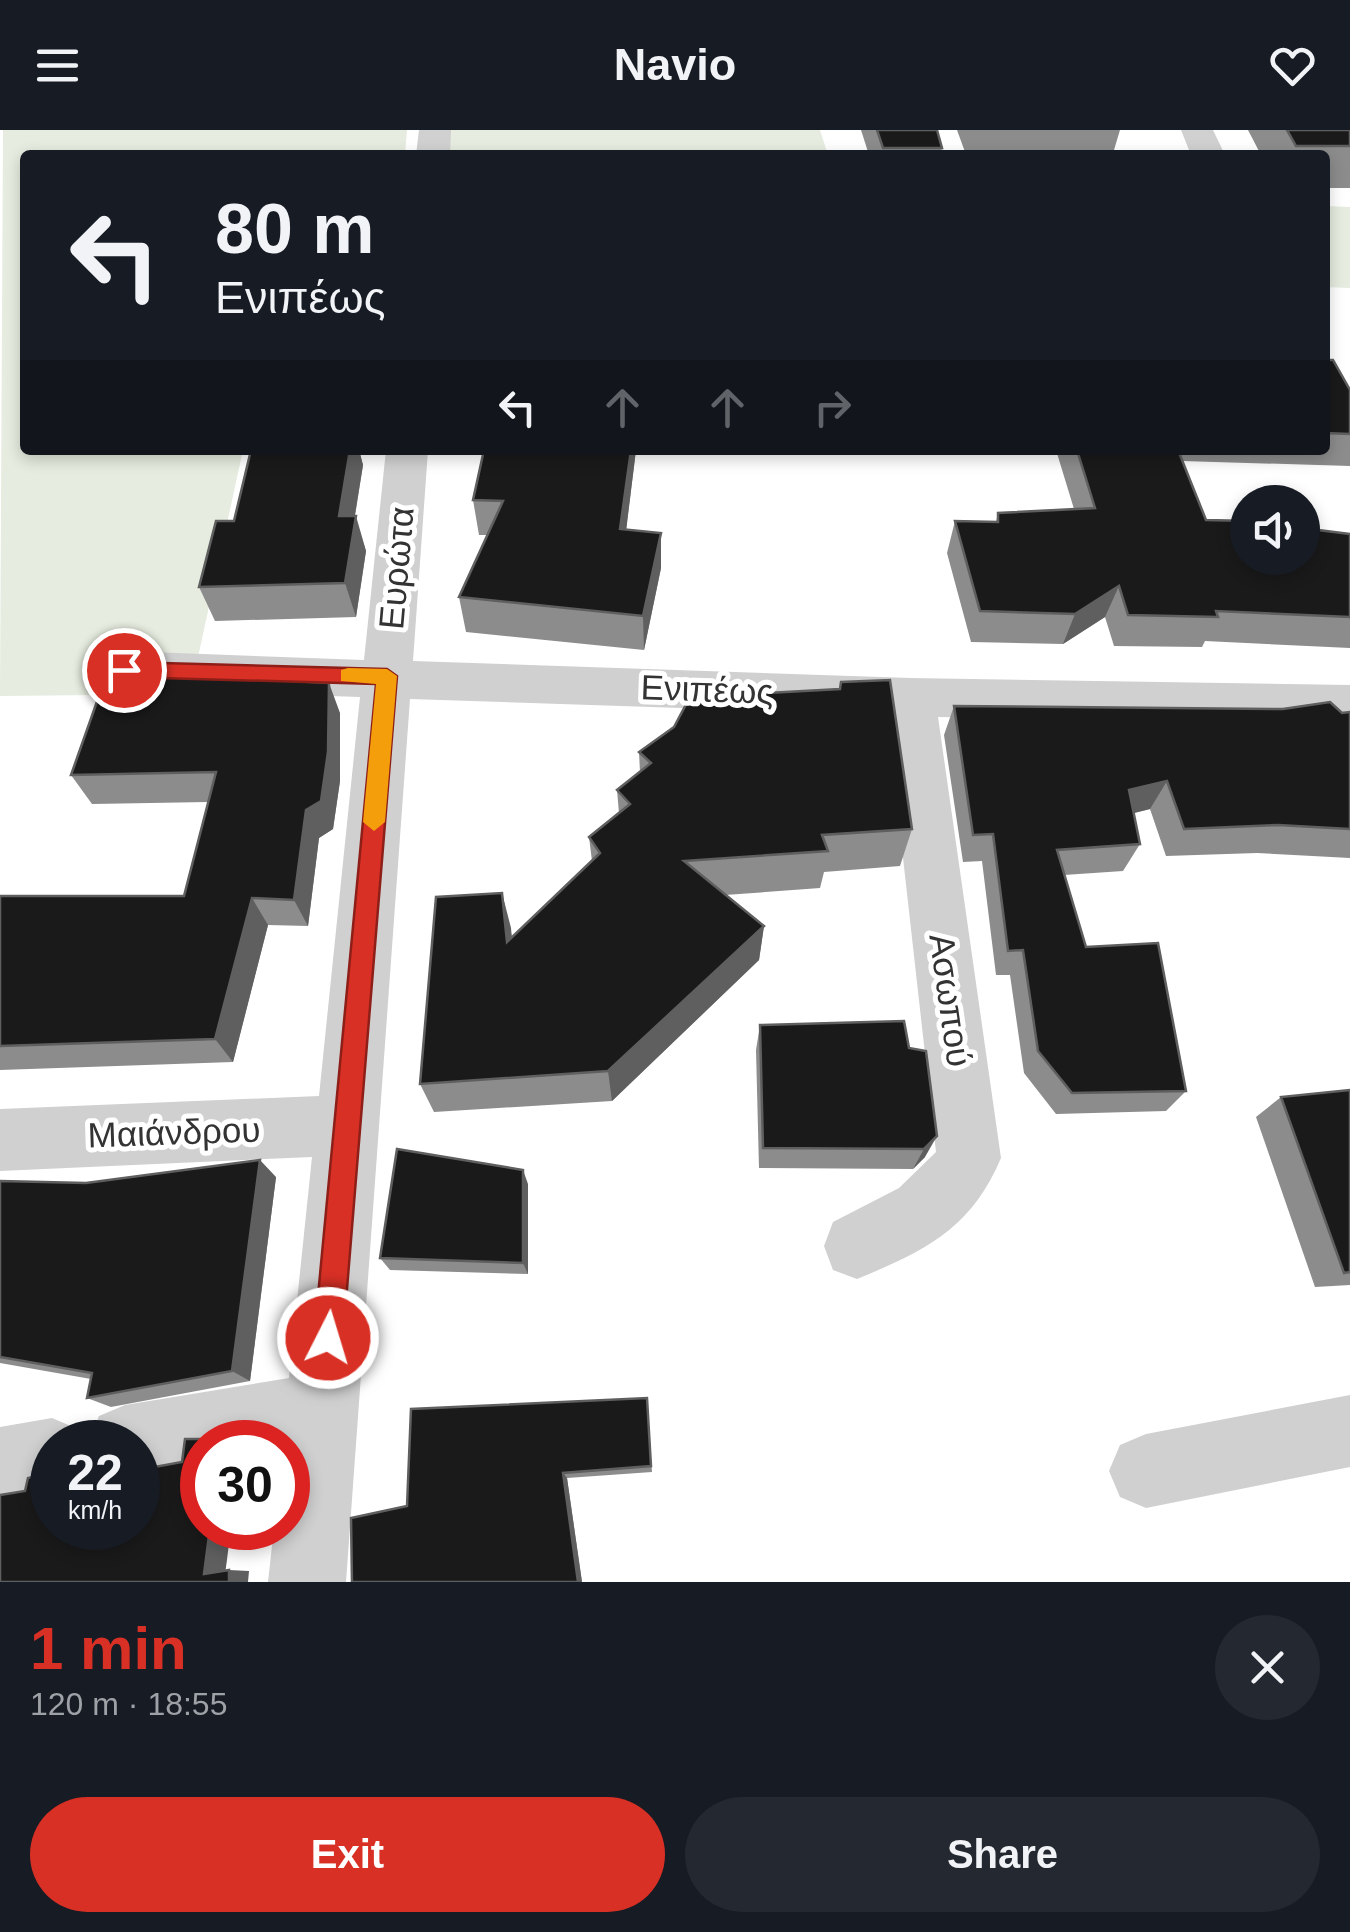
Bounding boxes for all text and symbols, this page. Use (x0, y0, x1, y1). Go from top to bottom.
icon: menu (30, 38, 85, 93)
icon: heart (1265, 38, 1320, 93)
text: Navio (614, 39, 736, 90)
icon: left (50, 190, 180, 320)
text: 80 m (215, 190, 375, 268)
text: Ενιπέως (215, 272, 385, 323)
icon: left (490, 380, 545, 435)
icon: ahead (595, 380, 650, 435)
icon: ahead (700, 380, 755, 435)
icon: right (805, 380, 860, 435)
map controls (1230, 485, 1320, 575)
button: sound (1230, 485, 1320, 575)
street label: Ευρώτα (371, 505, 421, 631)
pin (82, 628, 167, 713)
icon: arrive (97, 643, 152, 698)
street label: Ενιπέως (640, 667, 774, 711)
street label: Ασωπού (922, 931, 980, 1069)
street label: Μαιάνδρου (87, 1109, 261, 1155)
position arrow (276, 1286, 380, 1390)
speed limit sign: 30 (180, 1420, 310, 1550)
text: 22 (67, 1445, 123, 1501)
text: km/h (68, 1496, 122, 1524)
text: 1 min (30, 1615, 187, 1682)
button: close (1215, 1615, 1320, 1720)
text: 120 m · 18:55 (30, 1686, 227, 1722)
button: Exit (30, 1797, 665, 1912)
button: Share (685, 1797, 1320, 1912)

